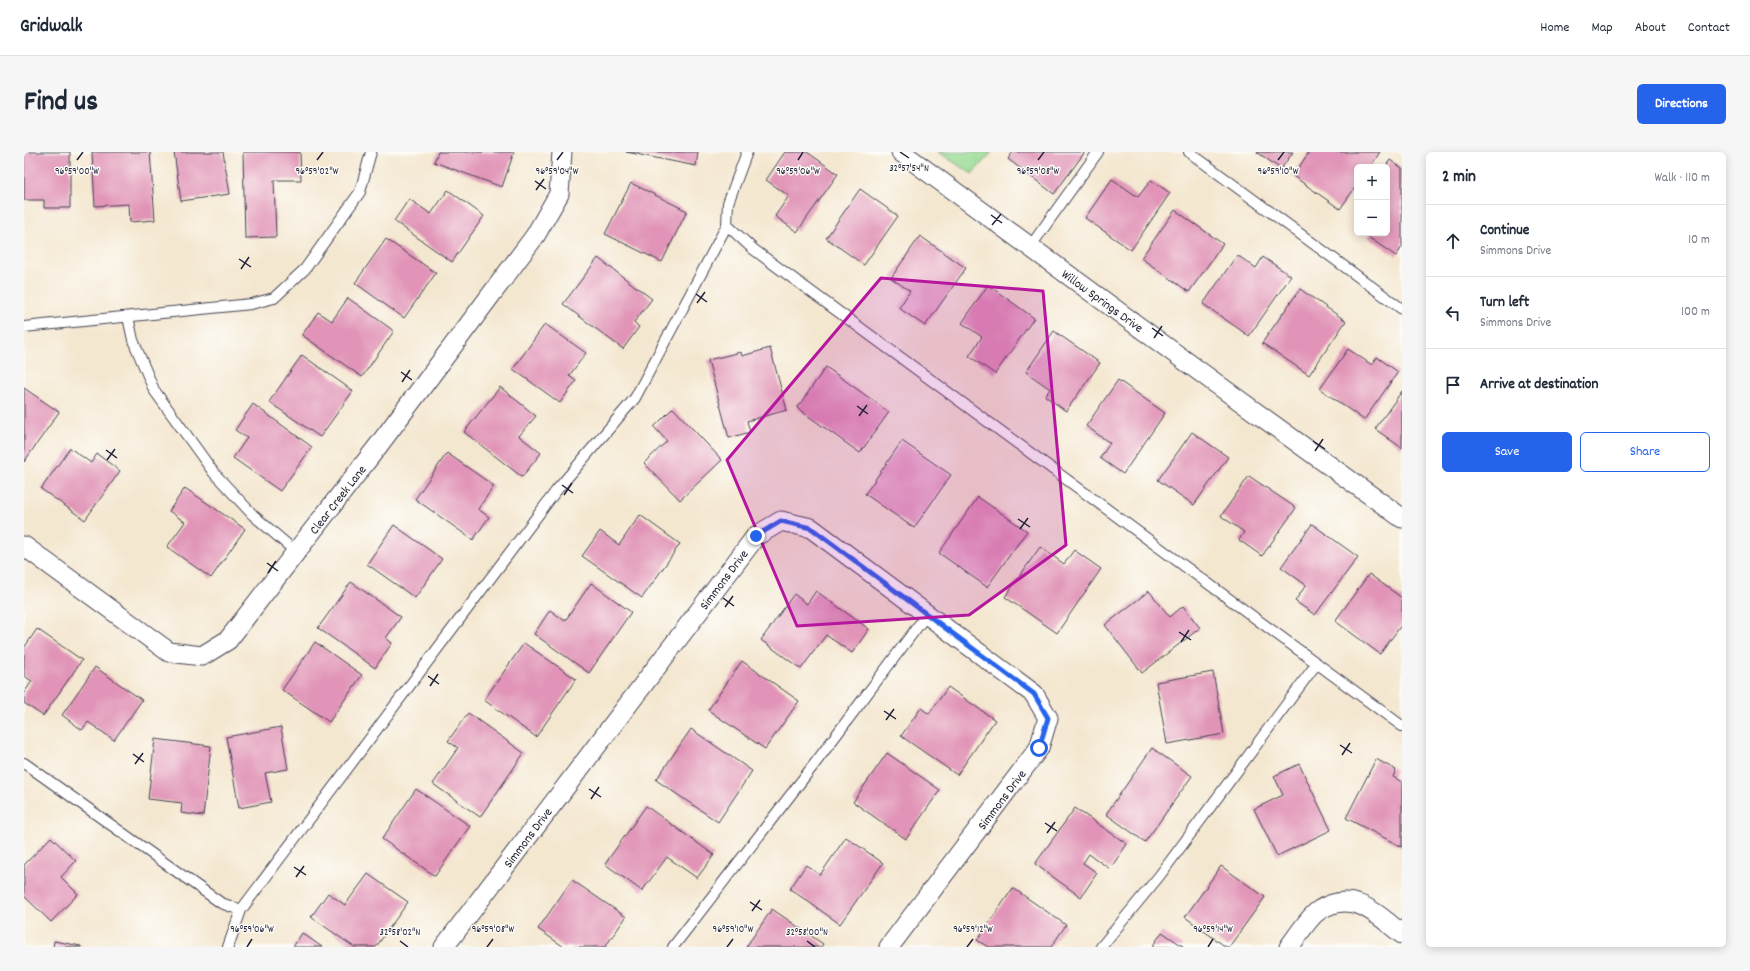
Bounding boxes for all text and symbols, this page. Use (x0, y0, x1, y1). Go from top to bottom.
text: Gridwalk (20, 14, 83, 41)
text: Home (1540, 18, 1569, 38)
text: Map (1591, 18, 1613, 38)
text: About (1635, 18, 1666, 38)
text: Contact (1688, 18, 1730, 38)
text: Find us (24, 84, 98, 124)
button: Directions (1637, 84, 1726, 124)
text: 32°57'54"N (889, 162, 929, 176)
map controls (1354, 164, 1390, 236)
button: + (1354, 164, 1390, 200)
text: 96°59'00"W (55, 165, 99, 179)
text: 96°59'02"W (296, 165, 339, 179)
text: 96°59'04"W (536, 165, 579, 179)
text: 96°59'06"W (776, 165, 820, 179)
text: 96°59'08"W (1017, 165, 1060, 179)
text: 96°59'10"W (1258, 165, 1299, 179)
text: 2 min (1442, 166, 1476, 190)
text: Walk · 110 m (1654, 169, 1710, 188)
button: − (1354, 200, 1390, 236)
text: Continue (1480, 220, 1529, 242)
icon: ahead (1442, 230, 1464, 252)
text: 10 m (1688, 231, 1710, 250)
text: Simmons Drive (1480, 242, 1551, 261)
street label: Willow Springs Drive (1057, 266, 1147, 338)
text: Turn left (1480, 292, 1529, 314)
icon: left (1442, 302, 1464, 324)
text: 100 m (1681, 303, 1710, 322)
text: Simmons Drive (1480, 314, 1551, 333)
icon: arrive (1442, 374, 1464, 396)
text: Arrive at destination (1480, 374, 1598, 396)
button: Save (1442, 432, 1572, 472)
button: Share (1580, 432, 1710, 472)
street label: Clear Creek Lane (306, 462, 372, 539)
route end (747, 527, 765, 545)
street label: Simmons Drive (696, 546, 754, 615)
route start (1030, 739, 1048, 757)
street label: Simmons Drive (974, 766, 1032, 835)
street label: Simmons Drive (500, 804, 558, 873)
text: 96°59'06"W (230, 923, 274, 937)
text: 96°59'08"W (472, 923, 515, 937)
text: 96°59'10"W (713, 923, 754, 937)
text: 96°59'12"W (953, 923, 993, 937)
text: 96°59'14"W (1193, 923, 1233, 937)
text: 32°58'02"N (380, 926, 421, 940)
text: 32°58'00"N (786, 926, 828, 940)

